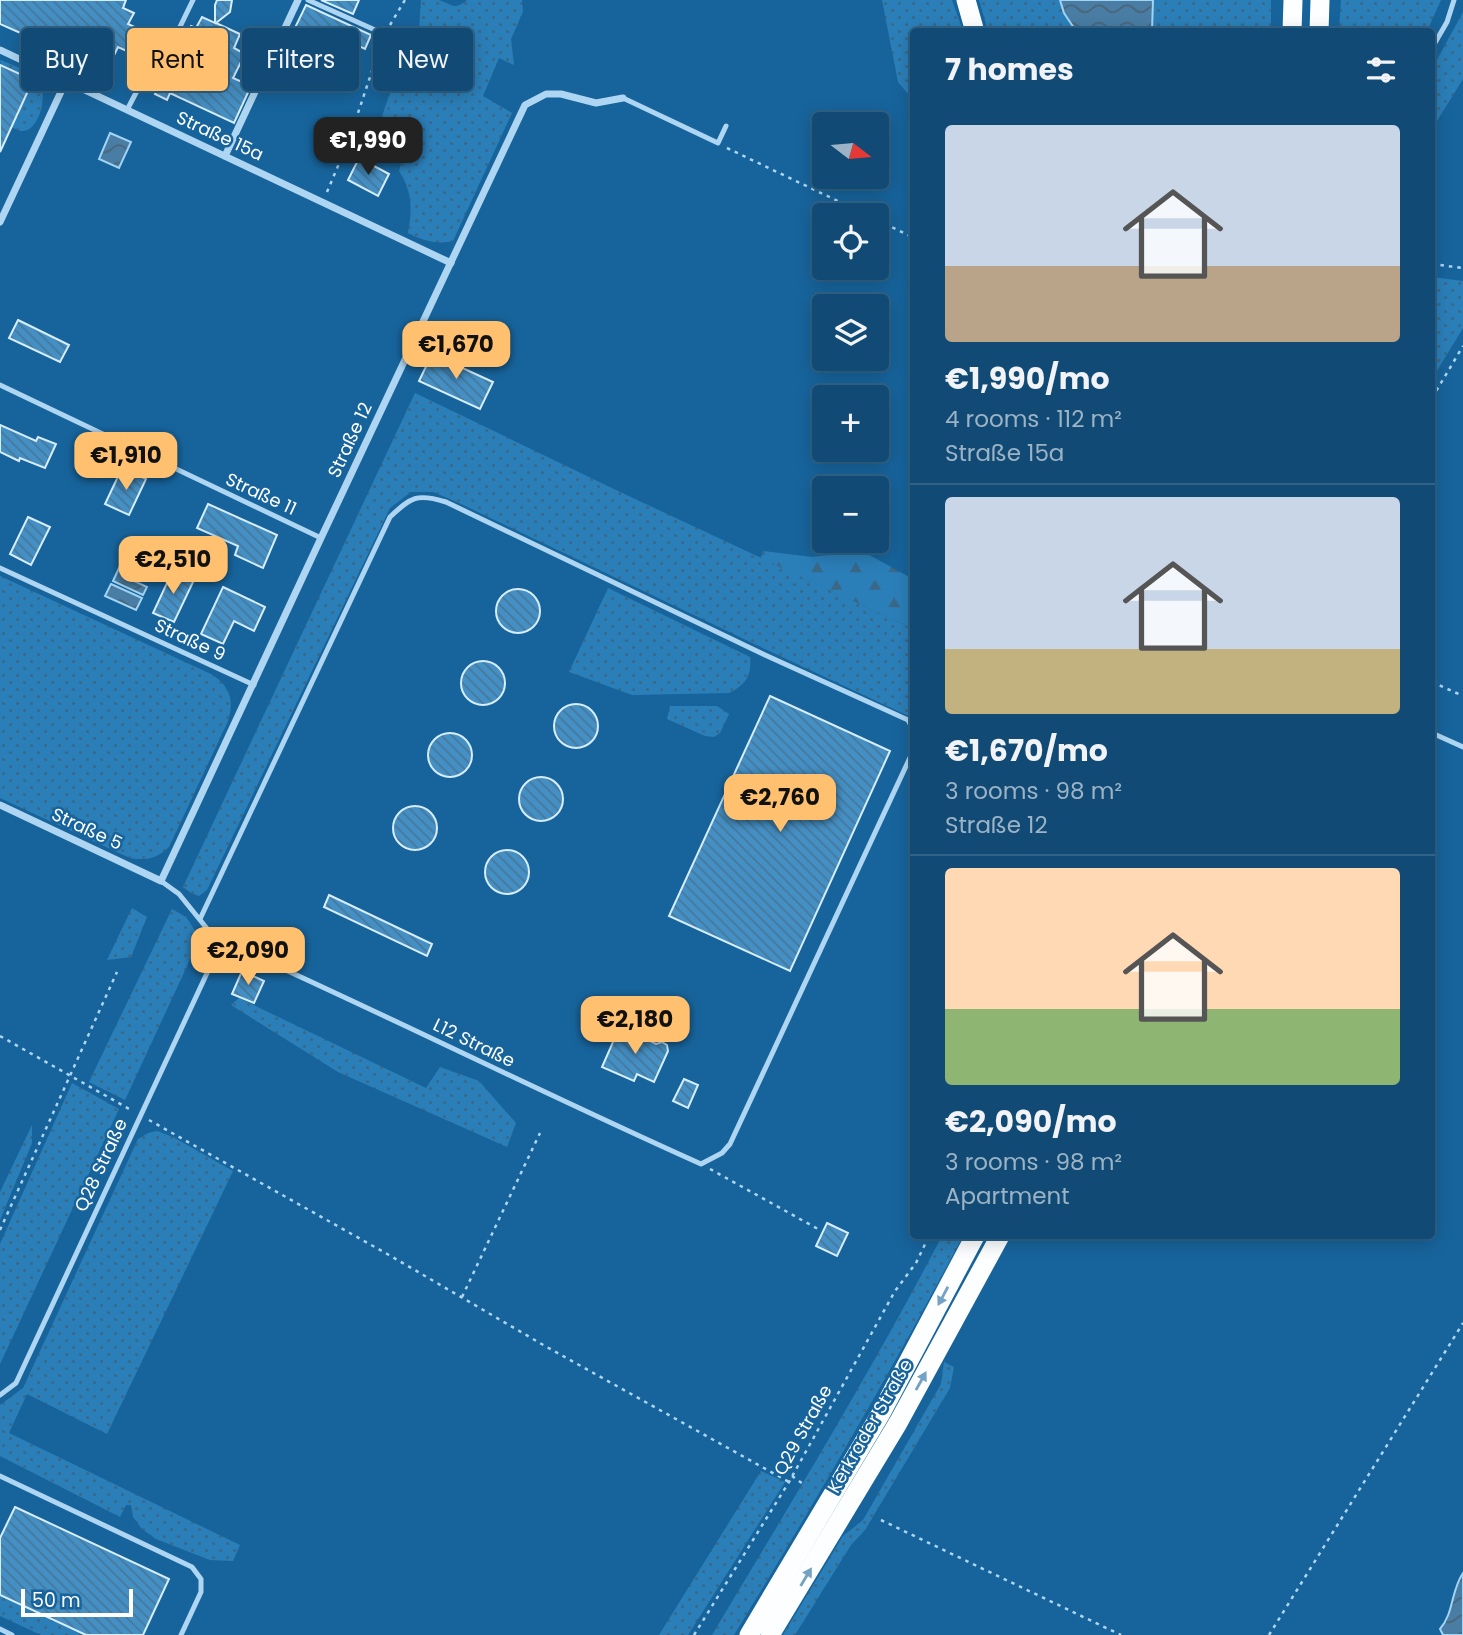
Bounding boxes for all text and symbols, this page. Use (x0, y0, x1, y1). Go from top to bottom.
chip: Buy (21, 28, 113, 91)
chip: Rent (127, 28, 228, 91)
chip: Filters (242, 28, 359, 91)
chip: New (373, 28, 473, 91)
text: 7 homes (945, 48, 1074, 91)
icon: filters (1362, 51, 1400, 89)
street label: Straße 15a (173, 104, 268, 167)
north arrow (812, 112, 889, 189)
map controls (812, 112, 889, 553)
pin: €1,990 (311, 118, 425, 177)
text: €1,990 (330, 124, 406, 156)
icon: home (1110, 171, 1236, 297)
button: locate (812, 203, 889, 280)
button: layers (812, 294, 889, 371)
pin: €1,670 (399, 322, 513, 381)
text: €1,670 (418, 328, 494, 360)
text: €1,990/mo (945, 357, 1110, 400)
button: + (812, 385, 889, 462)
street label: Straße 12 (321, 398, 378, 481)
text: 4 rooms · 112 m² (945, 403, 1122, 435)
pin: €1,910 (69, 433, 183, 492)
text: Straße 15a (945, 437, 1064, 469)
text: €1,910 (90, 439, 162, 471)
street label: Straße 11 (222, 466, 301, 521)
button: − (812, 476, 889, 553)
pin: €2,510 (116, 536, 230, 596)
text: €2,510 (135, 543, 211, 575)
icon: home (1110, 543, 1236, 669)
street label: Straße 9 (151, 612, 230, 667)
text: €1,670/mo (945, 729, 1108, 772)
pin: €2,760 (723, 774, 837, 834)
text: 3 rooms · 98 m² (945, 775, 1122, 807)
text: €2,760 (740, 781, 820, 813)
street label: Straße 5 (48, 801, 127, 856)
text: Straße 12 (945, 809, 1048, 841)
icon: home (1110, 914, 1236, 1040)
pin: €2,090 (191, 928, 305, 987)
text: €2,090 (207, 934, 289, 966)
pin: €2,180 (578, 996, 692, 1056)
text: €2,180 (597, 1003, 673, 1035)
street label: L12 Straße (429, 1012, 519, 1073)
text: €2,090/mo (945, 1100, 1117, 1143)
street label: Q28 Straße (68, 1114, 133, 1215)
text: 3 rooms · 98 m² (945, 1146, 1122, 1178)
text: Apartment (945, 1180, 1070, 1212)
one-way arrow (937, 1286, 948, 1306)
street label: Kerkrader Straße (821, 1354, 918, 1497)
one-way arrow (915, 1371, 927, 1391)
street label: Q29 Straße (767, 1380, 838, 1480)
one-way arrow (800, 1567, 812, 1586)
scale bar (21, 1586, 133, 1618)
text: 50 m (32, 1587, 81, 1614)

